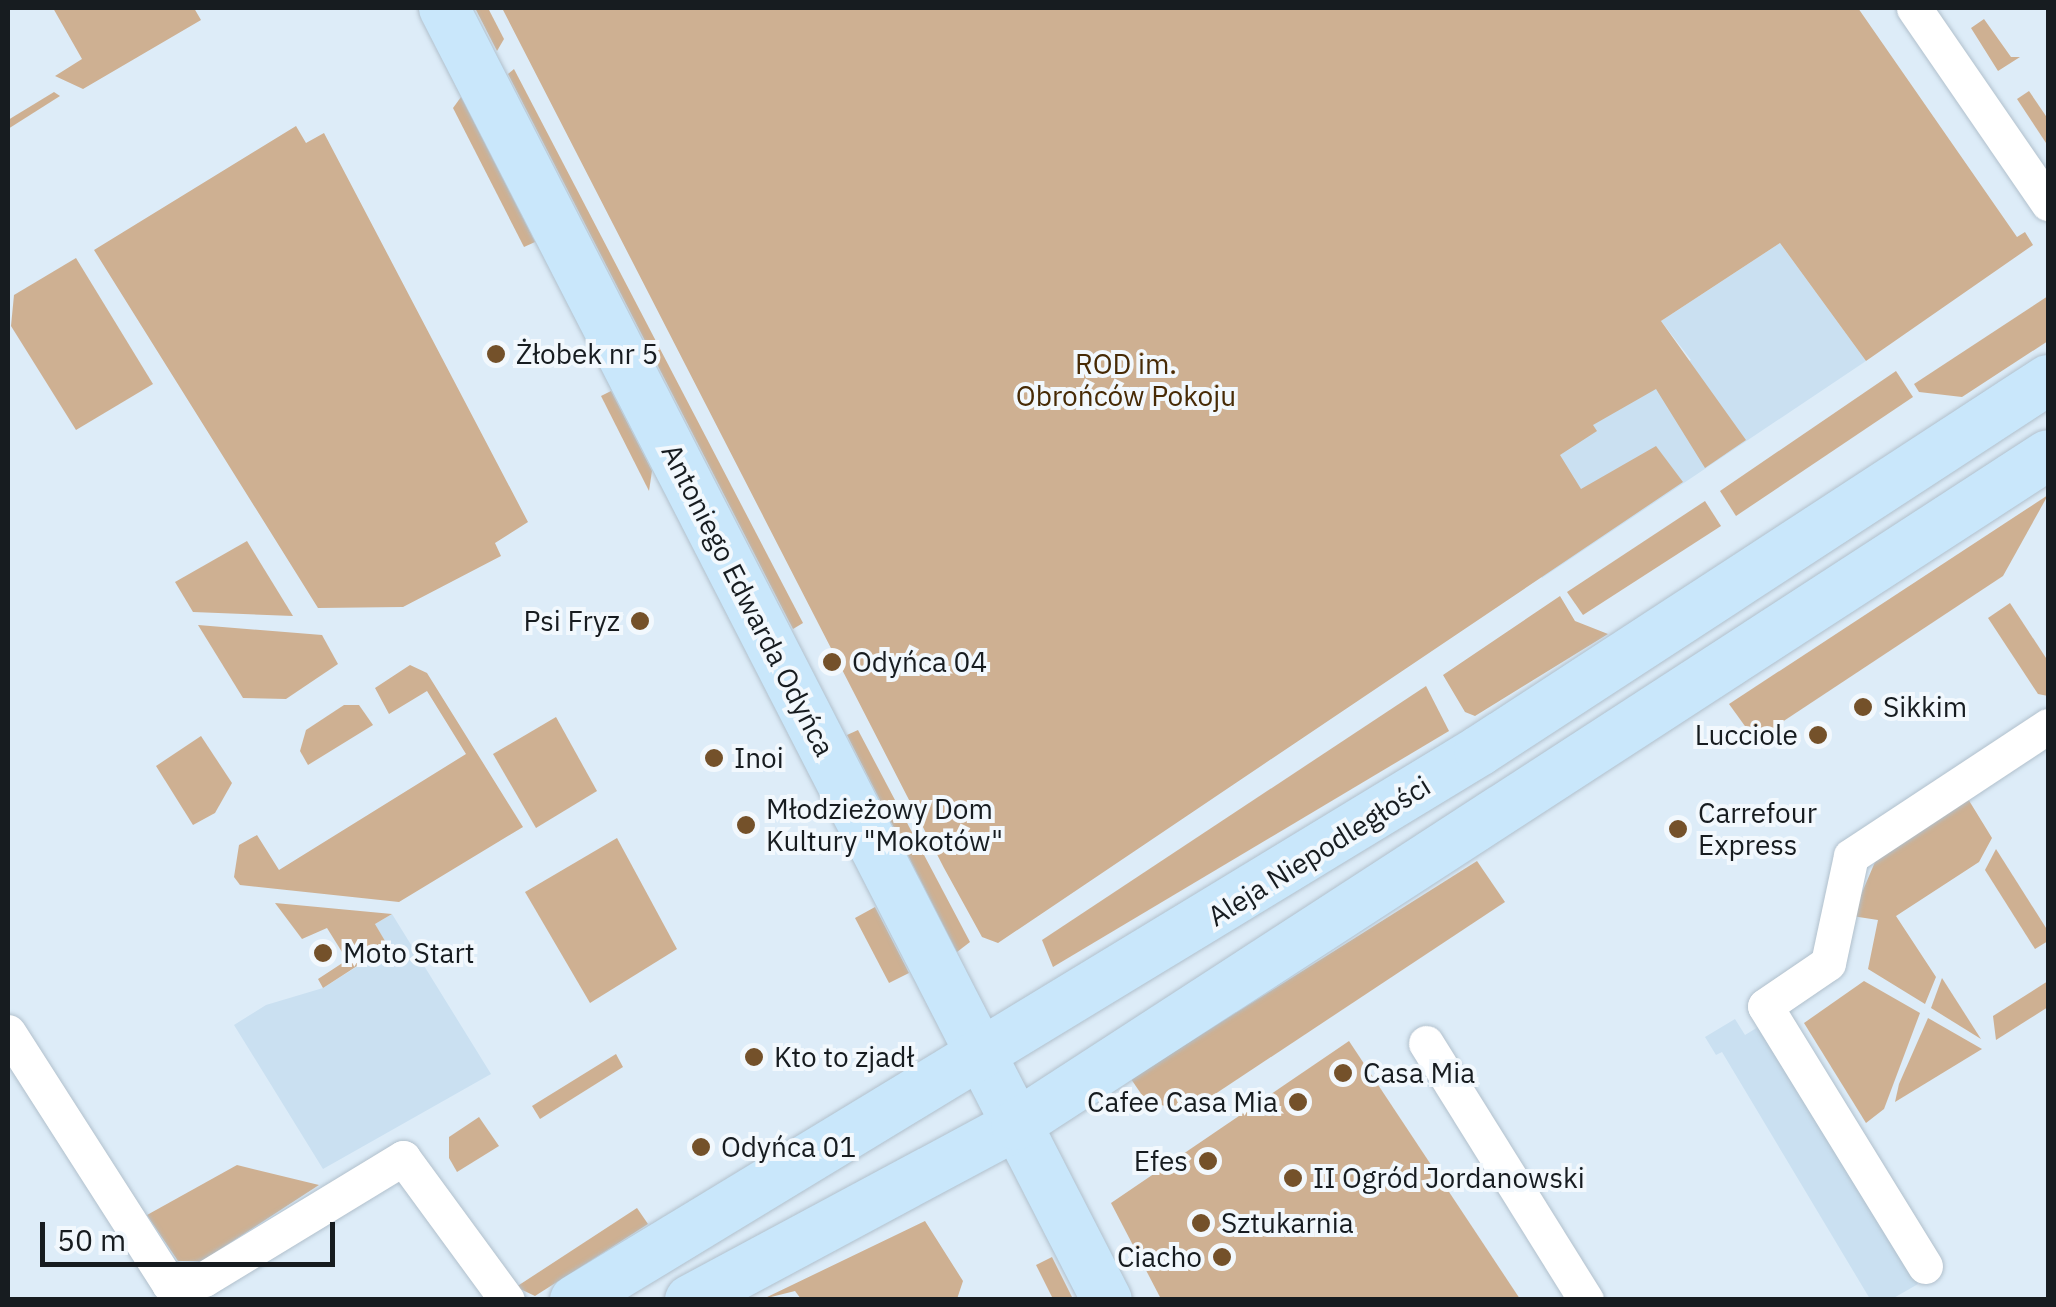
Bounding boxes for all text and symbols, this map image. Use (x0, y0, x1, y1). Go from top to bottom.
place label: Żłobek nr 5 (516, 337, 658, 371)
marker: Żłobek nr 5 (485, 343, 507, 365)
park label: ROD im. Obrońców Pokoju (1016, 347, 1236, 413)
street label: Antoniego Edwarda Odyńca (655, 438, 841, 762)
place label: Psi Fryz (523, 604, 620, 638)
marker: Psi Fryz (629, 610, 651, 632)
place label: Odyńca 04 (852, 645, 987, 679)
marker: Odyńca 04 (821, 651, 843, 673)
place label: Sikkim (1883, 690, 1967, 724)
marker: Sikkim (1852, 696, 1874, 718)
place label: Lucciole (1695, 718, 1798, 752)
marker: Lucciole (1807, 724, 1829, 746)
place label: Inoi (734, 741, 784, 775)
marker: Inoi (703, 747, 725, 769)
street label: Aleja Niepodległości (1202, 769, 1436, 933)
place label: Młodzieżowy Dom Kultury "Mokotów" (766, 792, 1003, 858)
place label: Carrefour Express (1698, 796, 1817, 862)
marker: Młodzieżowy Dom Kultury "Mokotów" (735, 814, 757, 836)
marker: Carrefour Express (1667, 818, 1689, 840)
place label: Moto Start (343, 936, 475, 970)
marker: Moto Start (312, 942, 334, 964)
place label: Kto to zjadł (774, 1040, 914, 1074)
marker: Kto to zjadł (743, 1046, 765, 1068)
place label: Casa Mia (1363, 1056, 1475, 1090)
marker: Casa Mia (1332, 1062, 1354, 1084)
place label: Cafee Casa Mia (1087, 1085, 1278, 1119)
marker: Cafee Casa Mia (1287, 1091, 1309, 1113)
place label: Odyńca 01 (721, 1130, 856, 1164)
marker: Odyńca 01 (690, 1136, 712, 1158)
place label: Efes (1134, 1144, 1188, 1178)
marker: Efes (1197, 1150, 1219, 1172)
place label: II Ogród Jordanowski (1313, 1161, 1585, 1195)
marker: II Ogród Jordanowski (1282, 1167, 1304, 1189)
scale bar (45, 1202, 340, 1264)
place label: Sztukarnia (1221, 1206, 1354, 1240)
marker: Sztukarnia (1190, 1212, 1212, 1234)
text: 50 m (57, 1220, 126, 1259)
place label: Ciacho (1117, 1240, 1202, 1274)
marker: Ciacho (1211, 1246, 1233, 1268)

